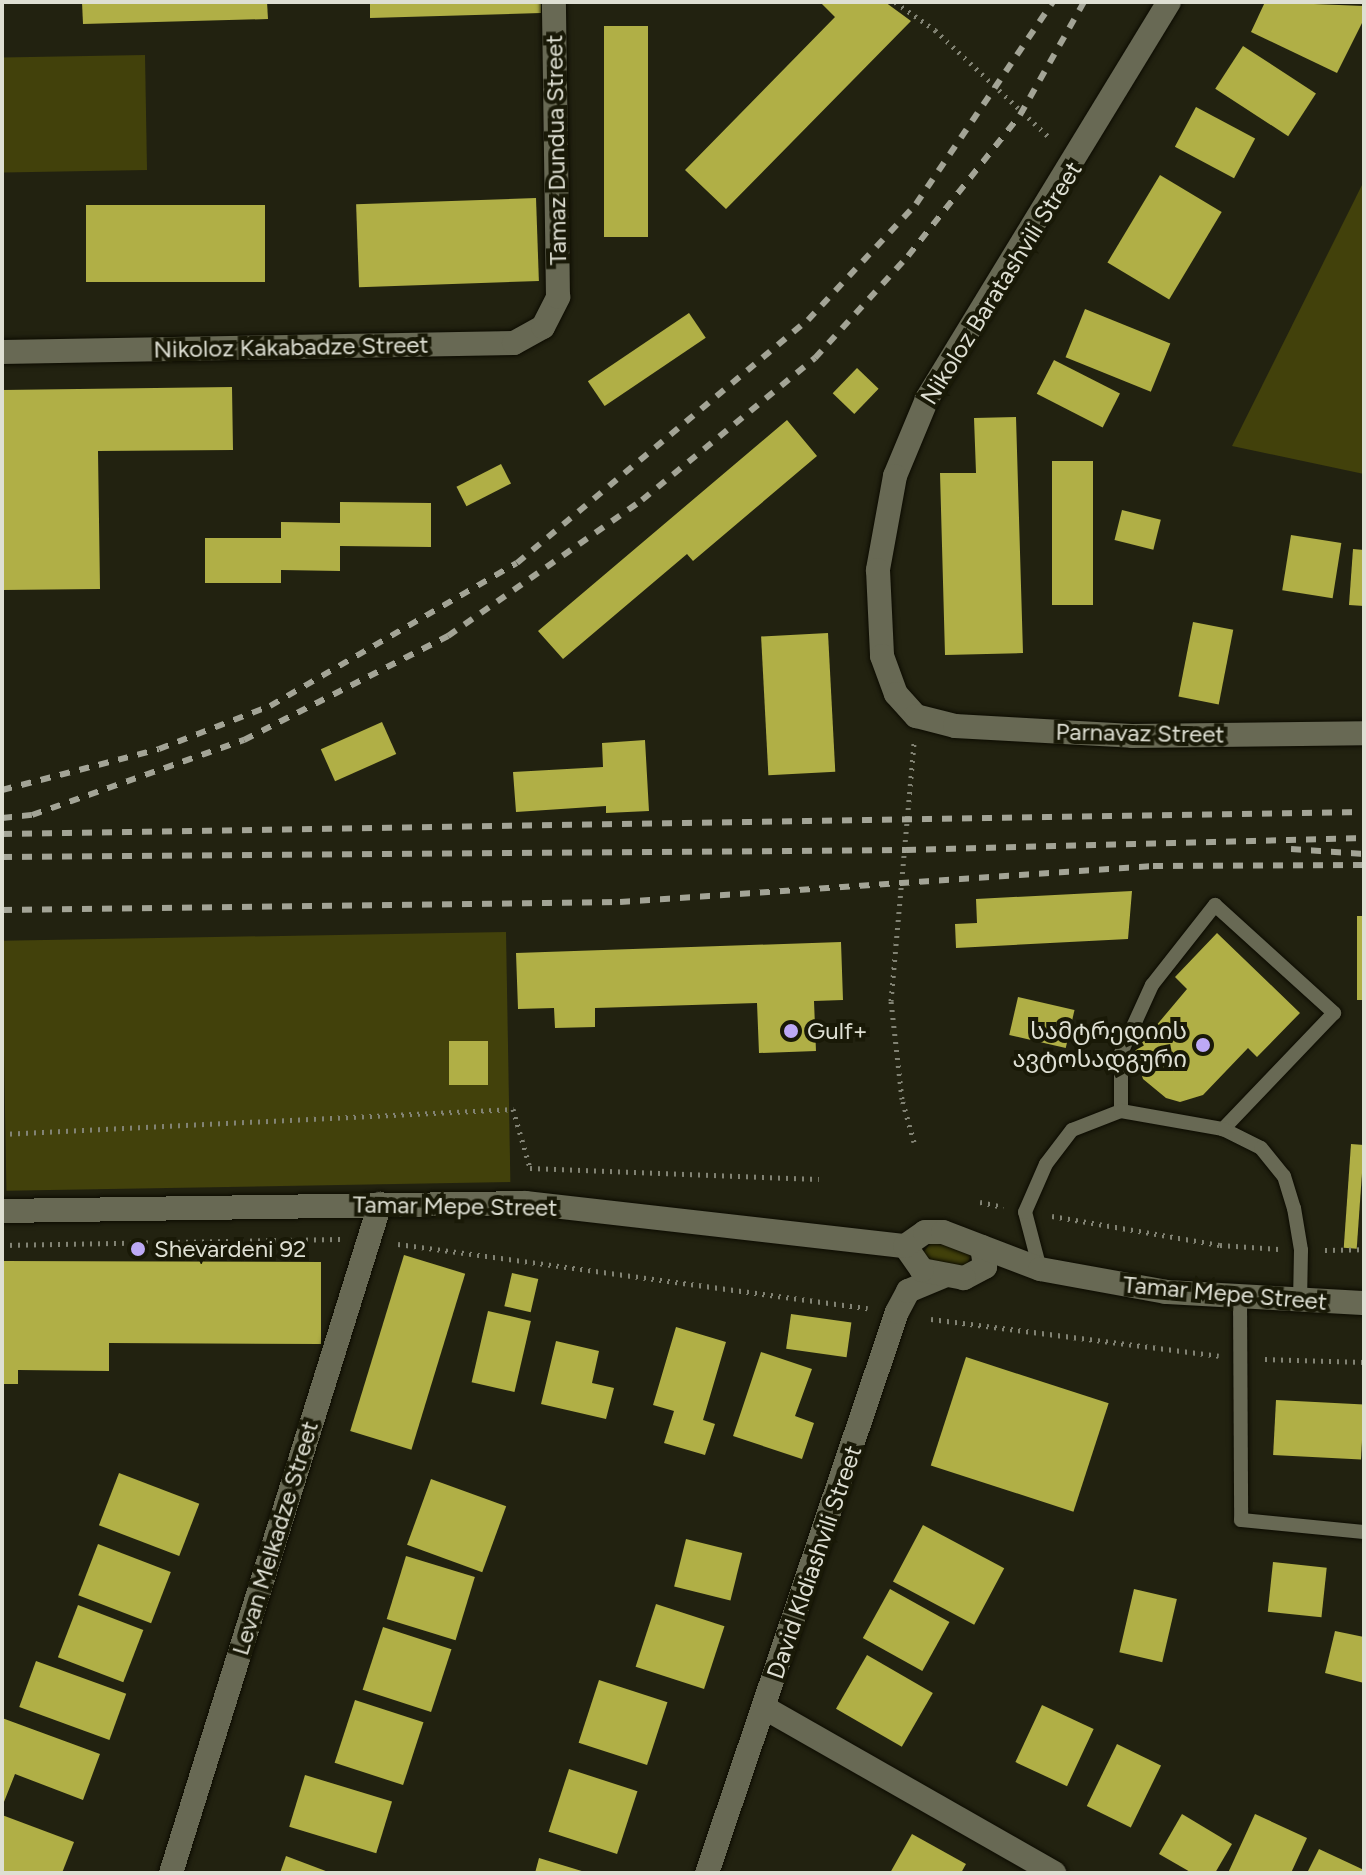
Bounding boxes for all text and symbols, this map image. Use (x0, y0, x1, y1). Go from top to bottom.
street label: Tamaz Dundua Street (540, 35, 572, 265)
street label: Nikoloz Baratashvili Street (914, 156, 1088, 410)
street label: Nikoloz Kakabadze Street (153, 330, 429, 364)
street label: Parnavaz Street (1055, 717, 1225, 749)
place label: Gulf+ (807, 1017, 868, 1045)
place label: სამტრედიის ავტოსადგური (1012, 1017, 1187, 1073)
marker: Gulf+ (782, 1022, 800, 1040)
marker: სამტრედიის ავტოსადგური (1194, 1036, 1212, 1054)
street label: Tamar Mepe Street (352, 1190, 558, 1222)
place label: Shevardeni 92 (154, 1235, 307, 1263)
marker: Shevardeni 92 (129, 1240, 147, 1258)
street label: Tamar Mepe Street (1122, 1270, 1328, 1316)
street label: Levan Melkadze Street (226, 1417, 324, 1659)
street label: David Kldiashvili Street (761, 1442, 867, 1682)

